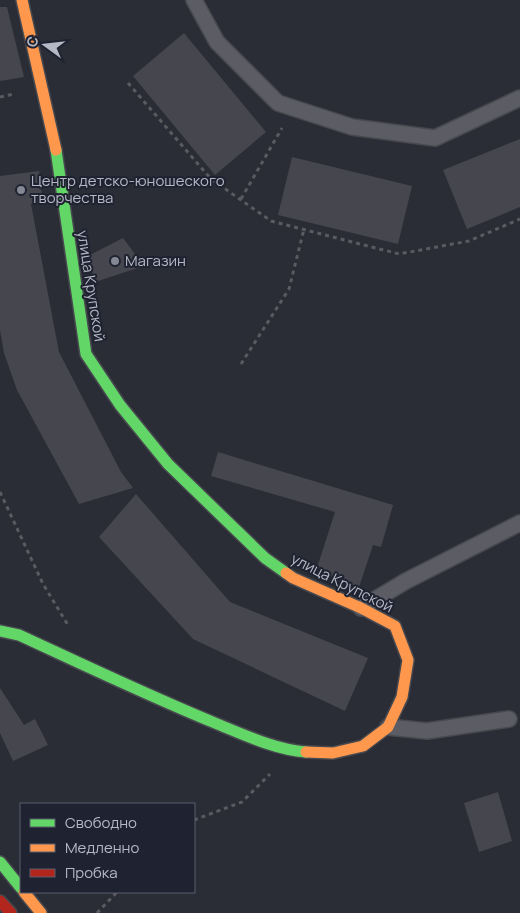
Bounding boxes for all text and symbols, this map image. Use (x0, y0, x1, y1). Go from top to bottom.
north arrow (20, 20, 70, 70)
text: С (21, 34, 42, 49)
place label: Центр детско-юношеского творчества (31, 170, 225, 208)
marker: Центр детско-юношеского творчества (15, 184, 27, 196)
street label: улица Крупской (72, 229, 111, 343)
place label: Магазин (125, 250, 186, 271)
marker: Магазин (109, 255, 121, 267)
street label: улица Крупской (287, 548, 397, 617)
legend (20, 803, 195, 893)
text: Свободно (65, 812, 137, 833)
text: Медленно (65, 837, 139, 858)
text: Пробка (65, 862, 118, 883)

